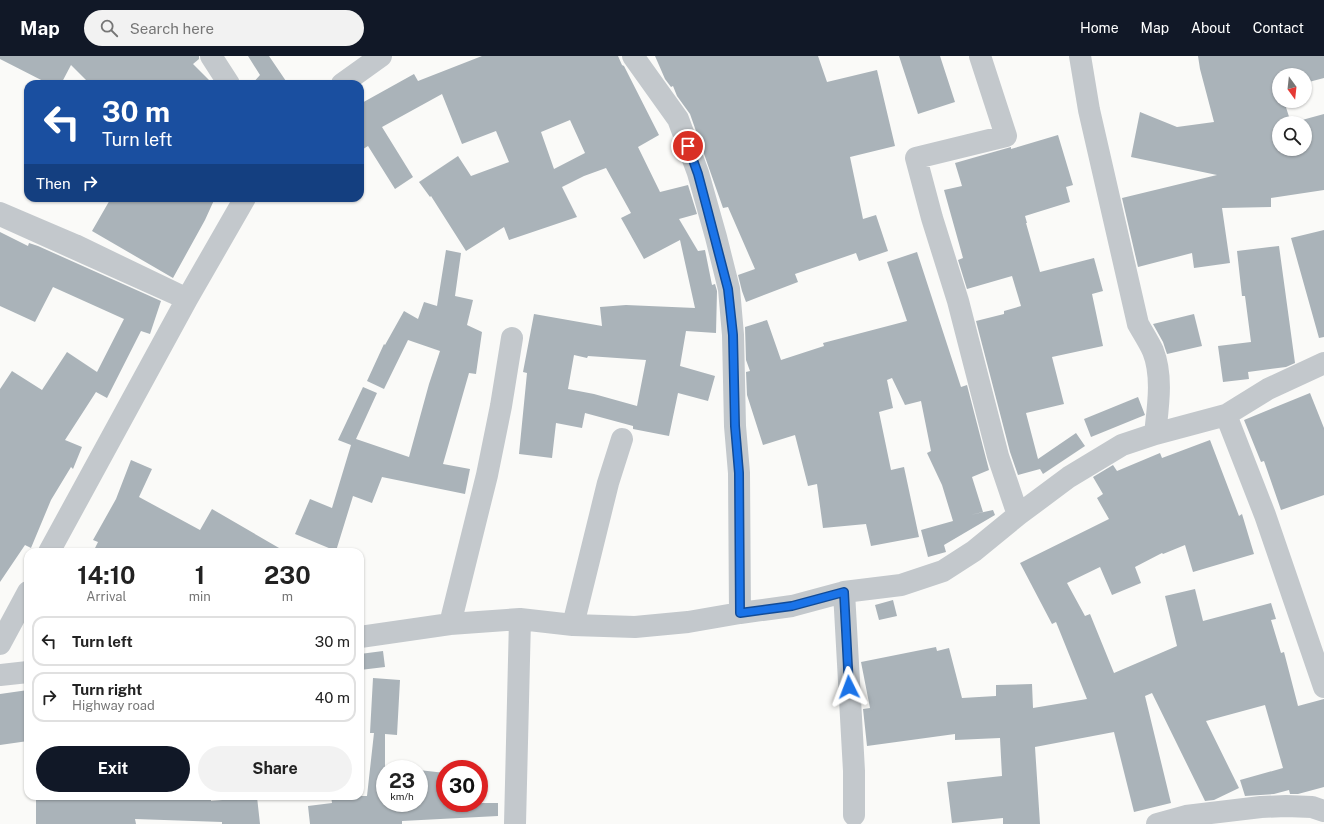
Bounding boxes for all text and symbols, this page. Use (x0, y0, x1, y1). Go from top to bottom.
search box (84, 10, 364, 46)
text: Map (20, 17, 60, 39)
icon: search (98, 17, 120, 39)
text: Search here (130, 20, 214, 37)
text: Home (1080, 20, 1119, 36)
text: Map (1141, 20, 1169, 36)
text: About (1191, 20, 1231, 36)
text: Contact (1253, 20, 1304, 36)
north arrow (1272, 68, 1312, 108)
map controls (1272, 68, 1312, 156)
text: 30 m (102, 95, 170, 128)
icon: left (36, 96, 88, 148)
button: search (1272, 116, 1312, 156)
text: Turn left (102, 129, 172, 150)
pin (671, 129, 705, 163)
icon: arrive (677, 135, 699, 157)
icon: right (79, 172, 101, 194)
text: Then (36, 175, 71, 192)
text: 14:10 (77, 561, 136, 589)
text: 1 (195, 561, 205, 589)
text: 230 (264, 561, 311, 589)
text: Arrival (86, 589, 126, 604)
text: min (189, 589, 211, 604)
text: m (282, 589, 293, 604)
icon: left (38, 630, 60, 652)
text: Turn left (72, 633, 133, 650)
text: 30 m (315, 633, 350, 650)
position arrow (828, 666, 870, 708)
text: Turn right (72, 681, 142, 698)
icon: right (38, 686, 60, 708)
text: 40 m (315, 689, 350, 706)
text: Highway road (72, 698, 155, 713)
button: Exit (36, 746, 190, 792)
button: Share (198, 746, 352, 792)
speed limit sign: 30 (436, 760, 488, 812)
text: 23 (389, 769, 415, 793)
text: km/h (390, 790, 414, 802)

